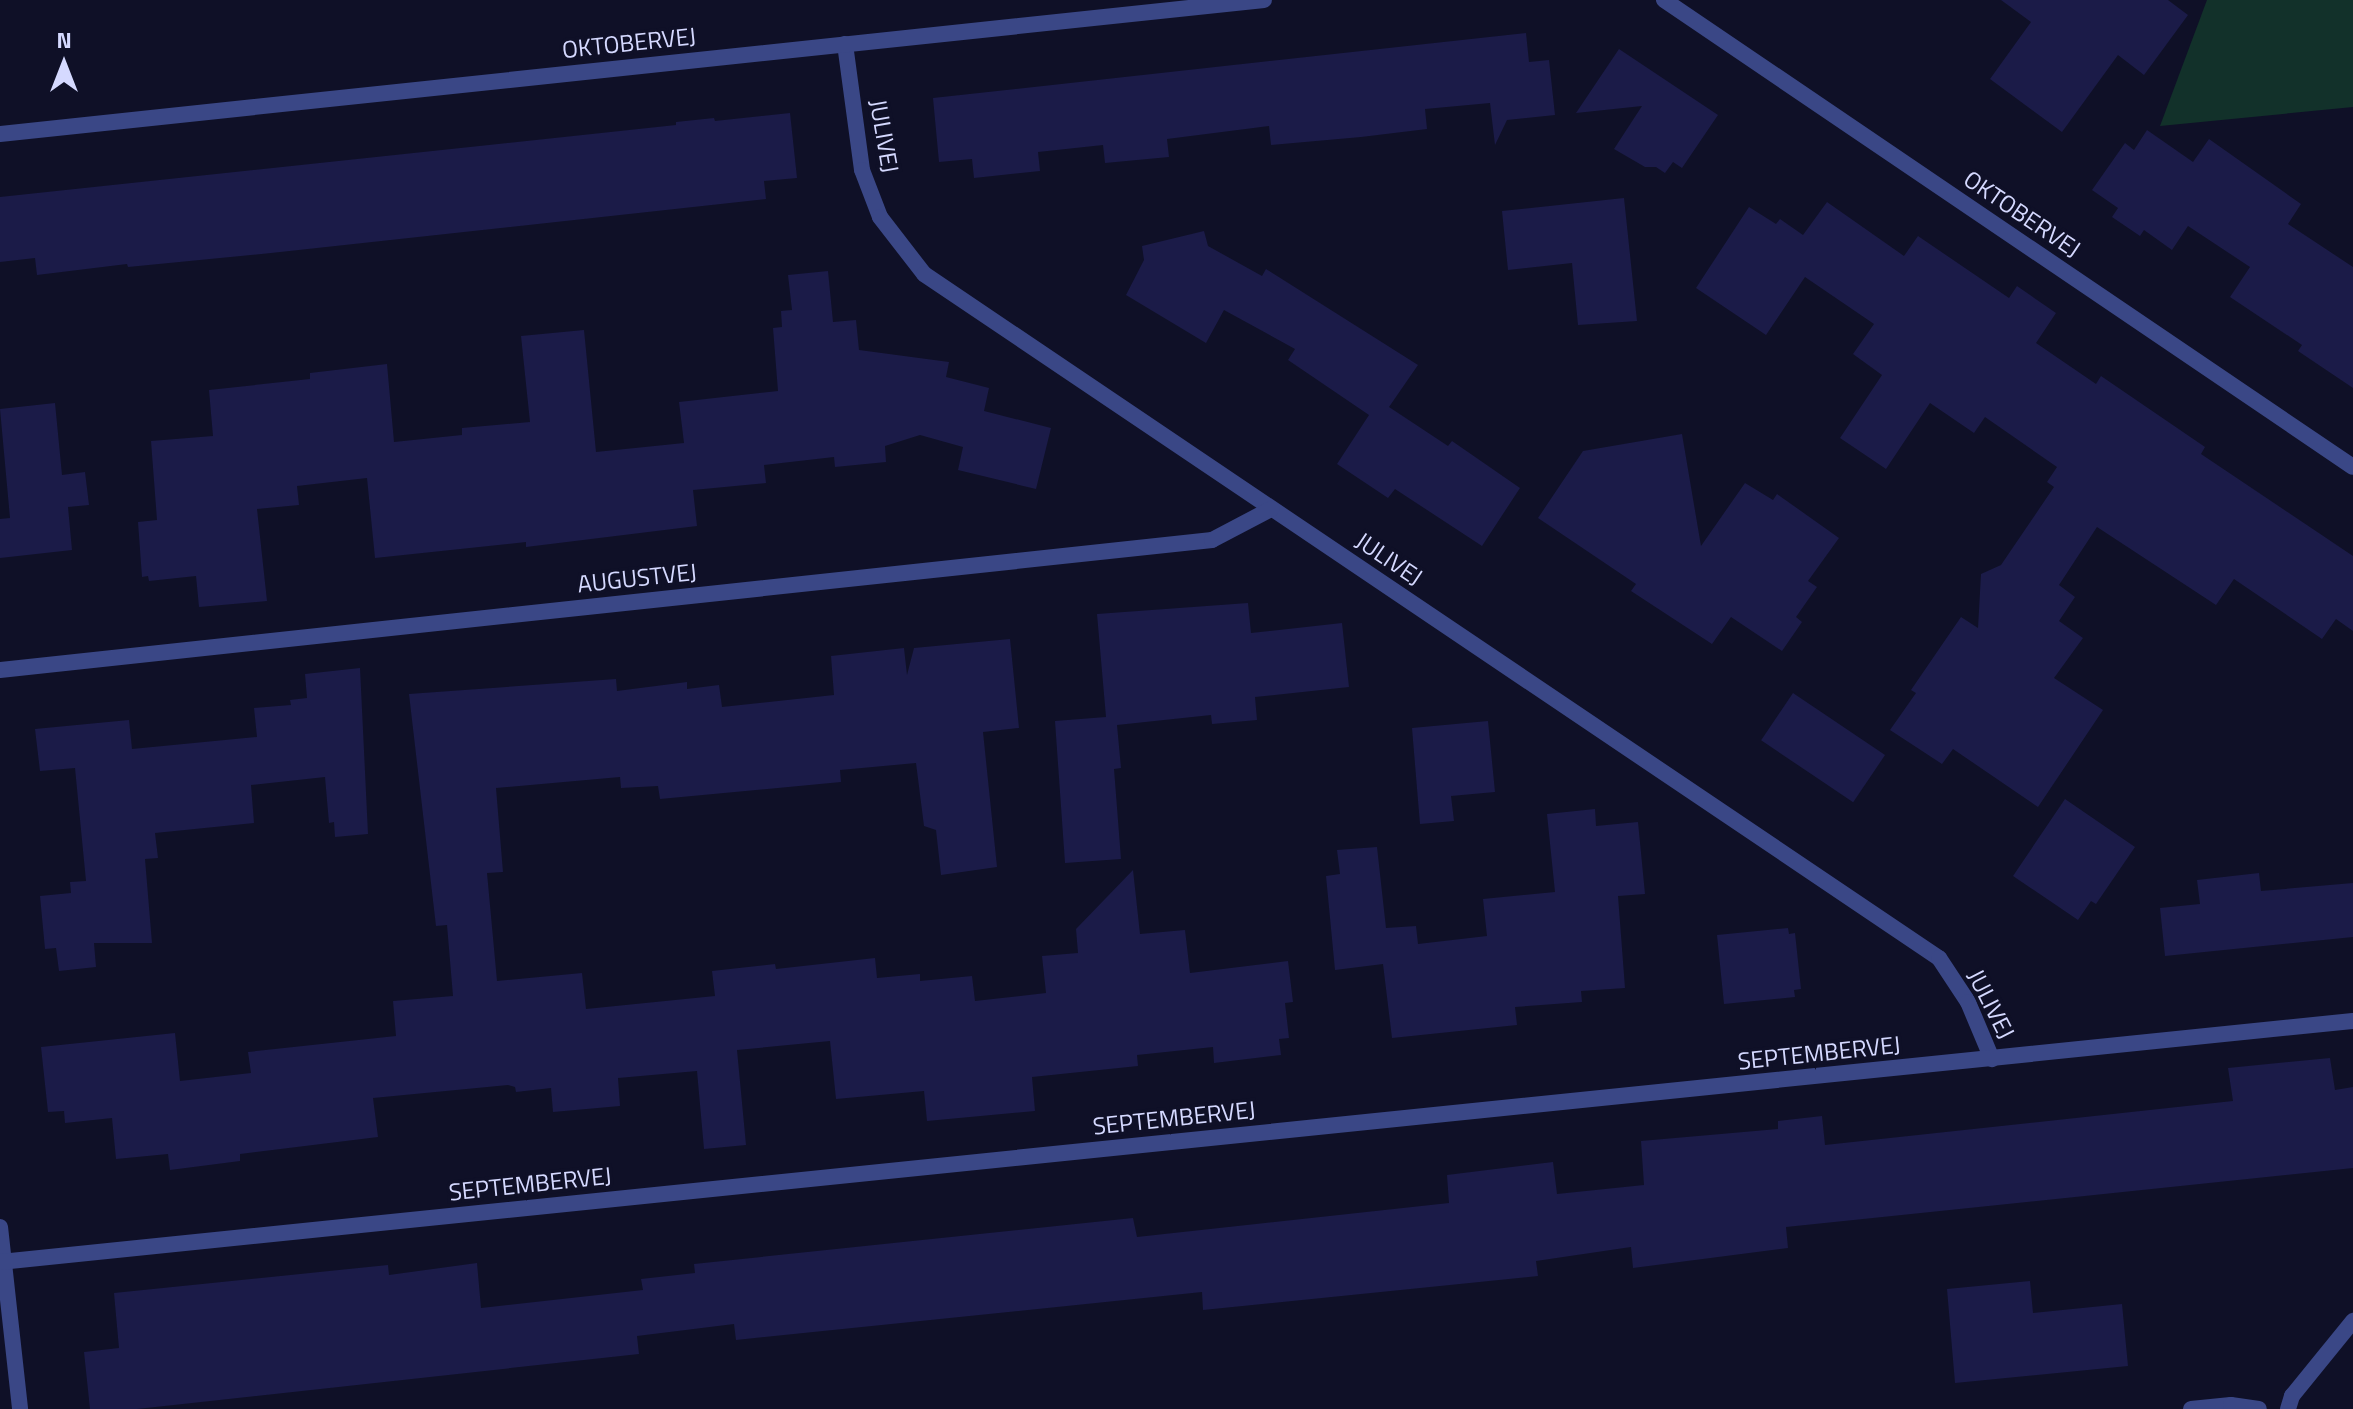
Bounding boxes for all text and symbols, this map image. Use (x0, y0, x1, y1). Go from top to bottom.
street label: OKTOBERVEJ (561, 22, 697, 64)
text: N (56, 23, 72, 57)
north arrow (24, 24, 104, 104)
street label: JULIVEJ (863, 97, 905, 175)
street label: OKTOBERVEJ (1958, 165, 2086, 263)
street label: JULIVEJ (1350, 526, 1428, 592)
street label: AUGUSTVEJ (576, 557, 698, 599)
street label: JULIVEJ (1961, 965, 2021, 1043)
street label: SEPTEMBERVEJ (1736, 1030, 1902, 1076)
street label: SEPTEMBERVEJ (1091, 1095, 1257, 1141)
street label: SEPTEMBERVEJ (447, 1161, 613, 1207)

